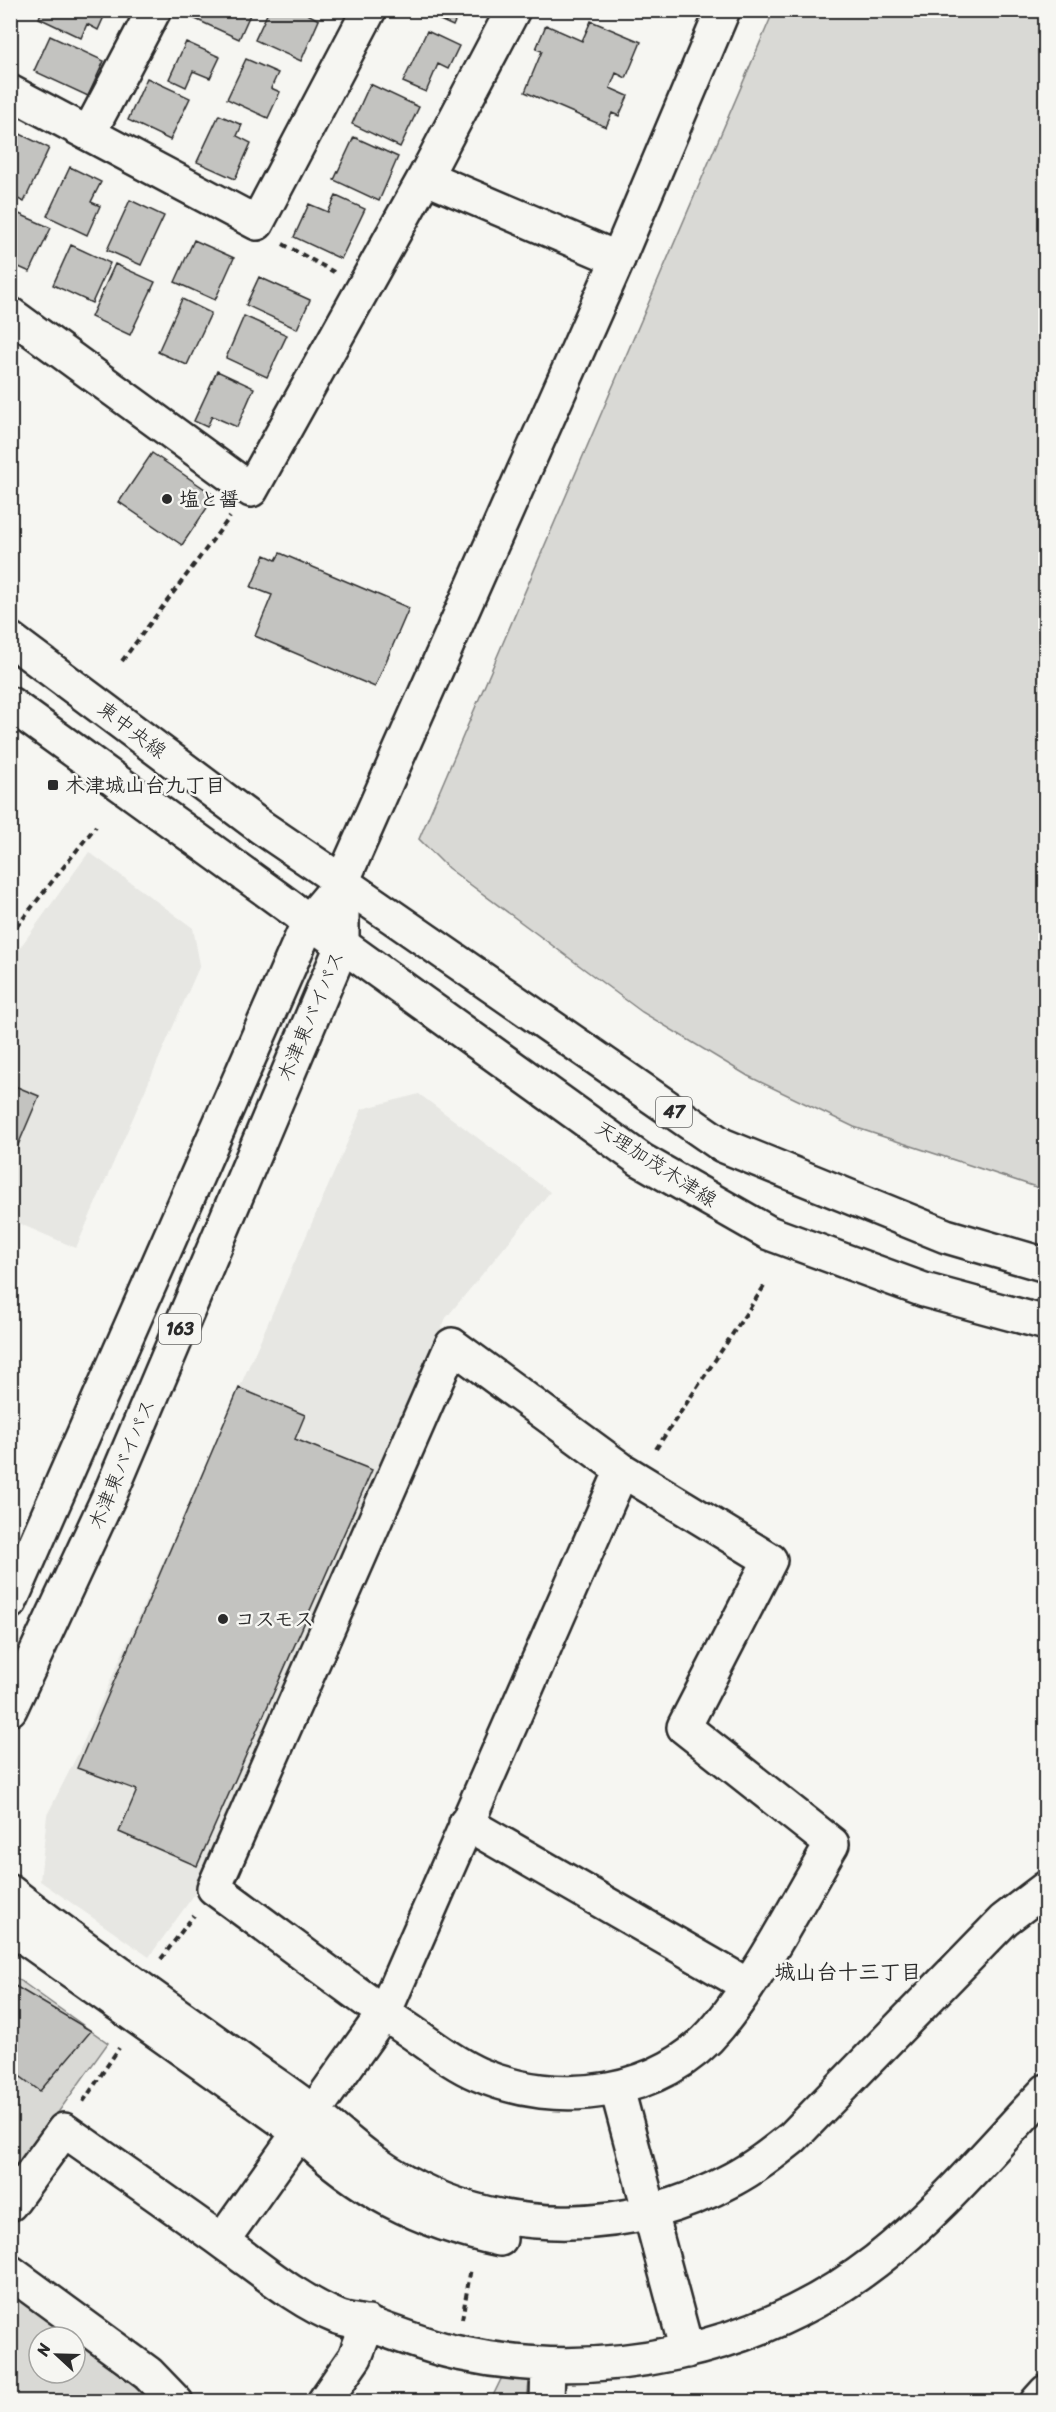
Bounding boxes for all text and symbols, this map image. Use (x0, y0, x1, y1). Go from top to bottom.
place label: 塩と醤 (179, 482, 239, 517)
marker: 塩と醤 (160, 492, 174, 506)
street label: 東中央線 (90, 692, 174, 768)
place label: 木津城山台九丁目 (65, 768, 225, 803)
marker: 木津城山台九丁目 (46, 778, 60, 792)
street label: 木津東バイパス (268, 945, 354, 1087)
road number: 47 (656, 1097, 692, 1127)
street label: 天理加茂木津線 (588, 1111, 724, 1217)
road number: 163 (159, 1314, 201, 1344)
street label: 木津東バイパス (79, 1393, 165, 1535)
place label: コスモス (235, 1602, 314, 1637)
marker: コスモス (216, 1612, 230, 1626)
district label: 城山台十三丁目 (775, 1953, 922, 1991)
north arrow (27, 2325, 87, 2385)
text: N (28, 2338, 59, 2361)

